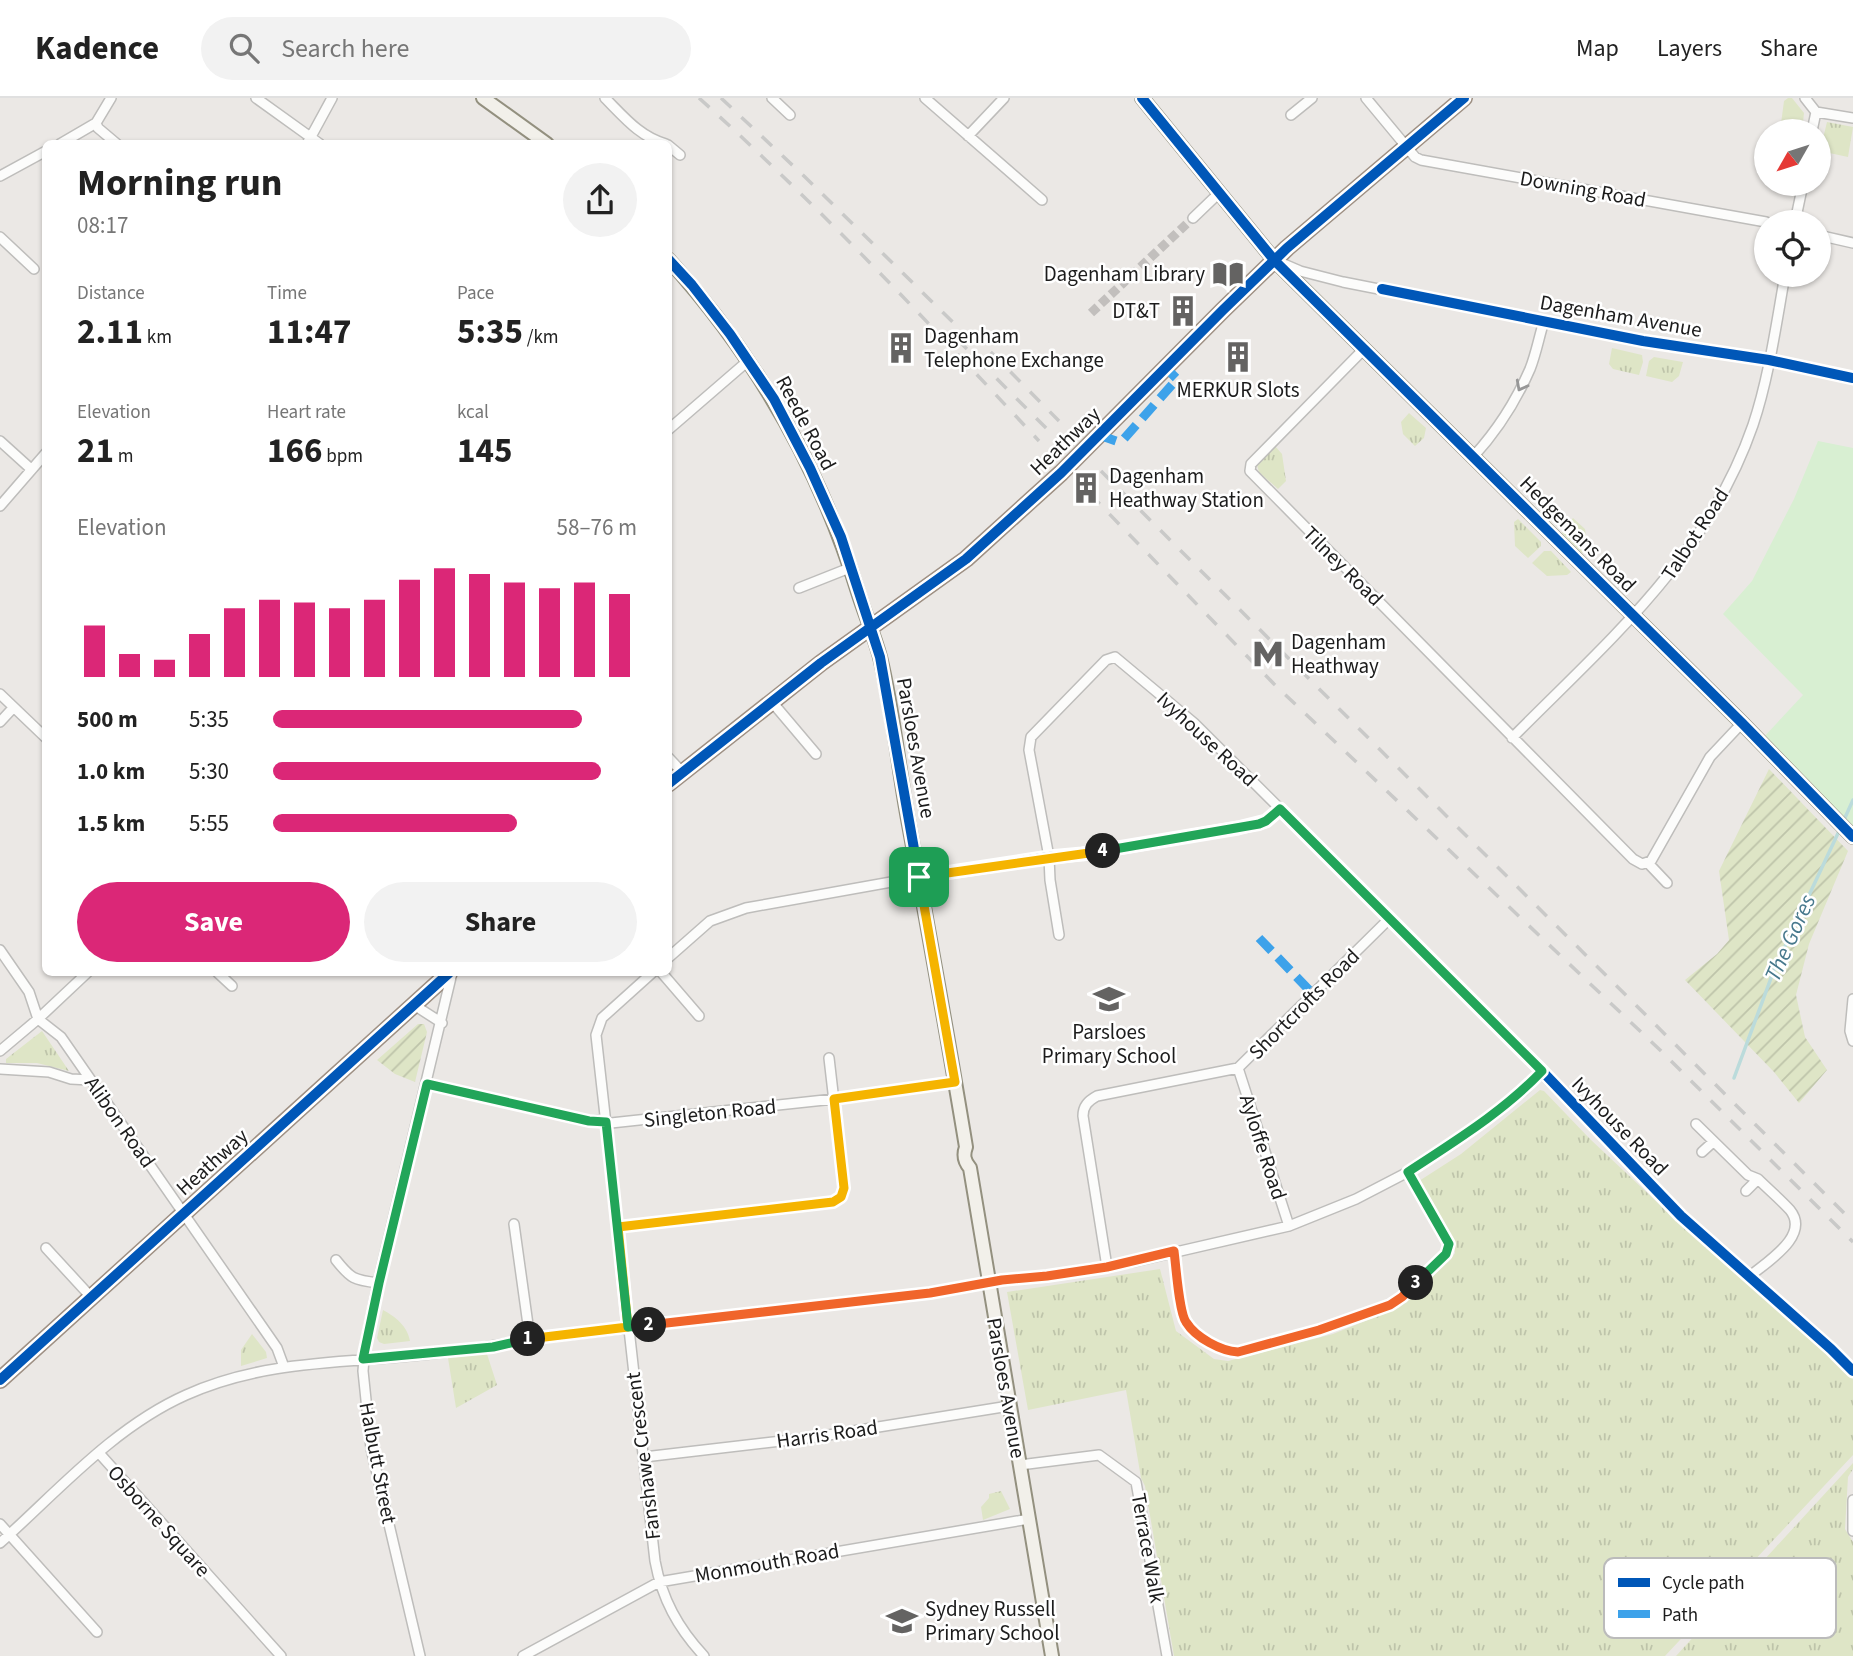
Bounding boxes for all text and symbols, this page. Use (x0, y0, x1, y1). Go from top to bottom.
search box (201, 17, 691, 80)
text: Kadence (35, 25, 159, 72)
icon: search (225, 29, 263, 67)
text: Search here (281, 30, 409, 67)
text: Map (1576, 31, 1619, 66)
text: Layers (1657, 31, 1722, 66)
text: Share (1760, 31, 1818, 66)
north arrow (1754, 119, 1830, 196)
map controls (1754, 119, 1831, 287)
text: Morning run (77, 156, 282, 210)
button: share (563, 163, 637, 237)
street label: Downing Road (1518, 163, 1648, 215)
text: 08:17 (77, 209, 128, 242)
button: locate (1754, 210, 1831, 287)
library icon: Dagenham Library (1211, 257, 1245, 291)
place label: Dagenham Library (1044, 259, 1205, 289)
text: Distance (77, 280, 145, 307)
text: Time (267, 280, 307, 307)
text: Pace (457, 280, 494, 307)
street label: Dagenham Avenue (1538, 287, 1704, 345)
building icon: DT&T (1166, 294, 1200, 328)
place label: DT&T (1112, 296, 1160, 326)
text: 2.11 (77, 307, 143, 357)
text: 11:47 (267, 307, 351, 357)
text: 5:35 (457, 307, 523, 357)
place label: Dagenham Telephone Exchange (924, 321, 1104, 375)
text: km (143, 324, 172, 351)
text: /km (523, 324, 559, 351)
building icon: Dagenham Telephone Exchange (884, 331, 918, 365)
building icon: MERKUR Slots (1221, 340, 1255, 374)
street label: Reede Road (768, 370, 844, 476)
place label: MERKUR Slots (1176, 375, 1300, 405)
one-way arrow (1516, 378, 1530, 391)
text: Elevation (77, 399, 151, 426)
text: Heart rate (267, 399, 346, 426)
text: kcal (457, 399, 489, 426)
street label: Heathway (1023, 400, 1107, 482)
text: 21 (77, 426, 114, 476)
text: 166 (267, 426, 322, 476)
text: 145 (457, 426, 512, 476)
text: m (114, 443, 134, 470)
text: bpm (322, 443, 363, 470)
place label: Dagenham Heathway Station (1109, 461, 1264, 515)
street label: Hedgemans Road (1513, 469, 1643, 599)
building icon: Dagenham Heathway Station (1069, 471, 1103, 505)
street label: Talbot Road (1654, 482, 1736, 586)
text: Elevation (77, 511, 167, 544)
text: 58–76 m (557, 511, 637, 544)
street label: Tilney Road (1296, 519, 1390, 613)
place label: Dagenham Heathway (1291, 627, 1386, 681)
metro station icon: Dagenham Heathway (1251, 637, 1285, 671)
street label: Parsloes Avenue (889, 675, 943, 821)
street label: Ivyhouse Road (1150, 684, 1264, 794)
text: 500 m (77, 703, 138, 736)
text: 5:35 (189, 703, 229, 736)
text: 1.0 km (77, 755, 145, 788)
text: 5:30 (189, 755, 229, 788)
text: 1.5 km (77, 807, 145, 840)
text: 5:55 (189, 807, 229, 840)
pin: 4 (1086, 834, 1120, 868)
text: 4 (1097, 837, 1108, 864)
pin (889, 847, 949, 907)
icon: arrive (900, 858, 938, 896)
button: Save (77, 882, 350, 962)
button: Share (364, 882, 637, 962)
water label: The Gores (1756, 889, 1824, 987)
street label: Shortcrofts Road (1242, 942, 1366, 1066)
school or university icon: Parsloes Primary School (1092, 982, 1126, 1016)
place label: Parsloes Primary School (1042, 1017, 1176, 1071)
street label: Alibon Road (77, 1070, 163, 1174)
street label: Ivyhouse Road (1565, 1070, 1675, 1182)
street label: Ayloffe Road (1232, 1090, 1294, 1204)
street label: Singleton Road (642, 1091, 778, 1135)
street label: Heathway (169, 1121, 255, 1203)
pin: 3 (1398, 1266, 1434, 1300)
text: 3 (1410, 1269, 1421, 1296)
pin: 2 (632, 1308, 666, 1342)
text: 2 (643, 1311, 654, 1338)
street label: Parsloes Avenue (979, 1315, 1033, 1461)
pin: 1 (510, 1322, 546, 1356)
text: 1 (522, 1325, 533, 1352)
street label: Fanshawe Crescent (618, 1370, 668, 1542)
street label: Halbutt Street (352, 1400, 404, 1526)
street label: Harris Road (774, 1412, 880, 1456)
street label: Osborne Square (101, 1458, 217, 1584)
street label: Terrace Walk (1124, 1491, 1173, 1606)
street label: Monmouth Road (692, 1536, 842, 1590)
legend (1604, 1558, 1836, 1638)
text: Cycle path (1662, 1570, 1744, 1597)
place label: Sydney Russell Primary School (925, 1594, 1060, 1648)
text: Path (1662, 1602, 1698, 1629)
school or university icon: Sydney Russell Primary School (885, 1604, 919, 1638)

